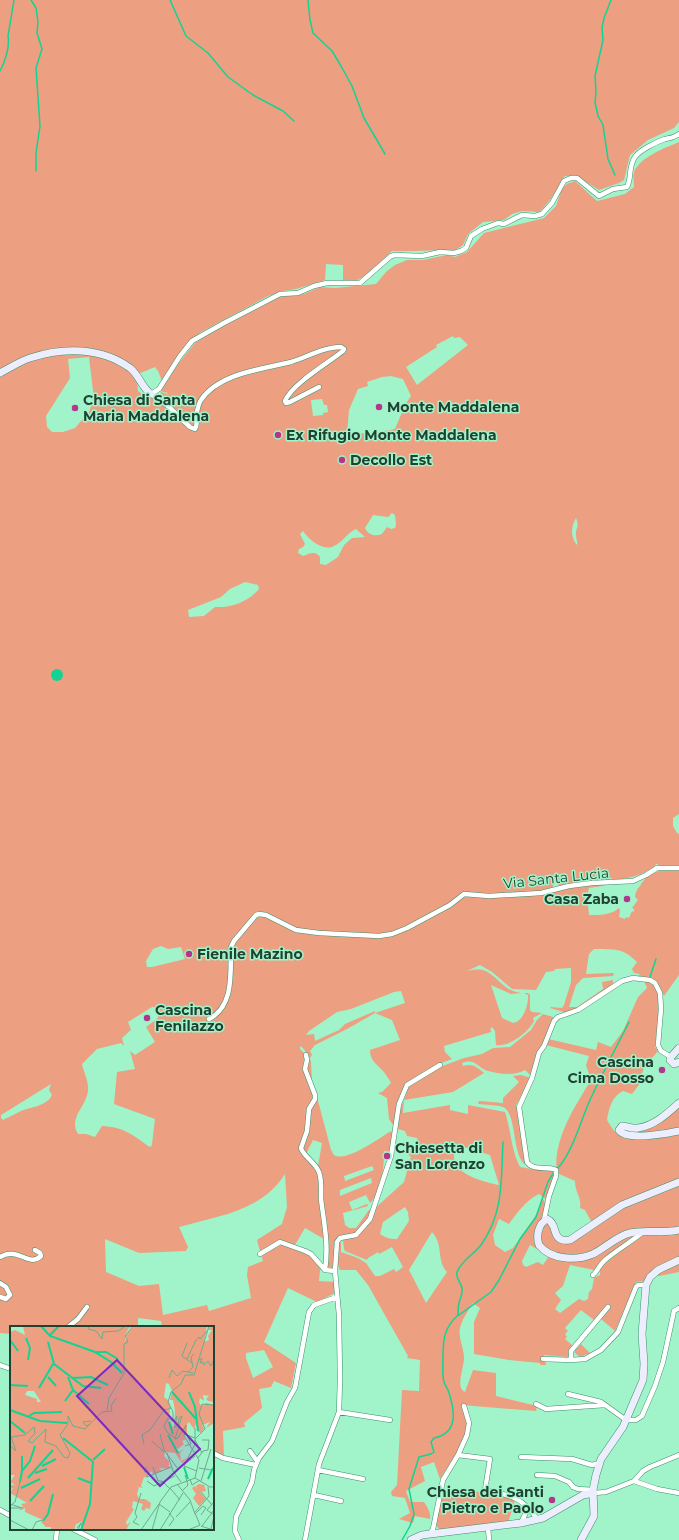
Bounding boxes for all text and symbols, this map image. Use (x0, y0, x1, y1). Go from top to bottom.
place label: Chiesa di Santa Maria Maddalena (83, 391, 209, 425)
place label: Monte Maddalena (387, 398, 519, 416)
marker: Monte Maddalena (374, 402, 384, 412)
marker: Chiesa di Santa Maria Maddalena (70, 403, 80, 413)
place label: Ex Rifugio Monte Maddalena (286, 426, 497, 444)
marker: Ex Rifugio Monte Maddalena (273, 430, 283, 440)
place label: Decollo Est (350, 451, 432, 469)
marker: Decollo Est (337, 455, 347, 465)
street label: Via Santa Lucia (502, 863, 610, 893)
place label: Casa Zaba (544, 890, 619, 908)
marker: Casa Zaba (622, 894, 632, 904)
place label: Fienile Mazino (197, 945, 303, 963)
marker: Fienile Mazino (184, 949, 194, 959)
place label: Cascina Fenilazzo (155, 1001, 224, 1035)
marker: Cascina Fenilazzo (142, 1013, 152, 1023)
place label: Cascina Cima Dosso (568, 1053, 654, 1087)
marker: Cascina Cima Dosso (657, 1065, 667, 1075)
place label: Chiesetta di San Lorenzo (395, 1139, 485, 1173)
marker: Chiesetta di San Lorenzo (382, 1151, 392, 1161)
inset map (10, 1326, 214, 1530)
place label: Chiesa dei Santi Pietro e Paolo (427, 1483, 544, 1517)
marker: Chiesa dei Santi Pietro e Paolo (547, 1495, 557, 1505)

